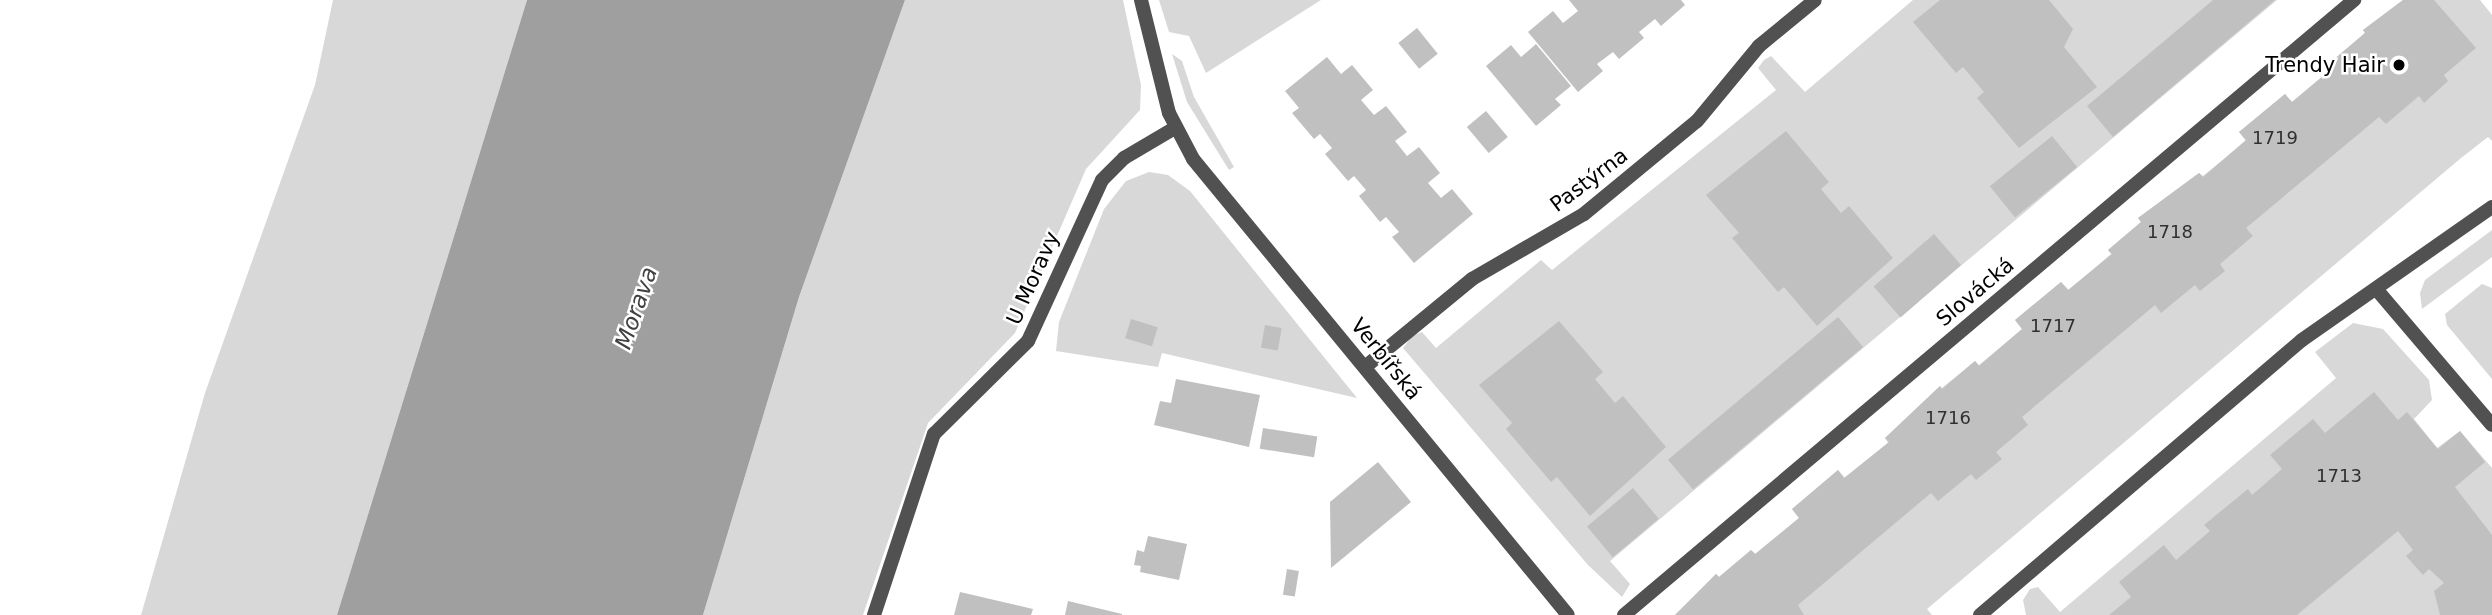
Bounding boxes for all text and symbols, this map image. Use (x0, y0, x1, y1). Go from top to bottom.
place label: Trendy Hair (2265, 52, 2385, 78)
marker: Trendy Hair (2391, 57, 2407, 73)
house number: 1719 (2252, 127, 2298, 149)
street label: Pastýrna (1545, 143, 1633, 217)
house number: 1718 (2147, 221, 2193, 243)
street label: U Moravy (1001, 227, 1065, 329)
street label: Slovácká (1931, 252, 2019, 332)
water label: Morava (609, 263, 663, 353)
street label: Verbířská (1345, 313, 1427, 405)
house number: 1717 (2030, 315, 2076, 337)
house number: 1716 (1925, 407, 1971, 429)
house number: 1713 (2316, 465, 2362, 487)

